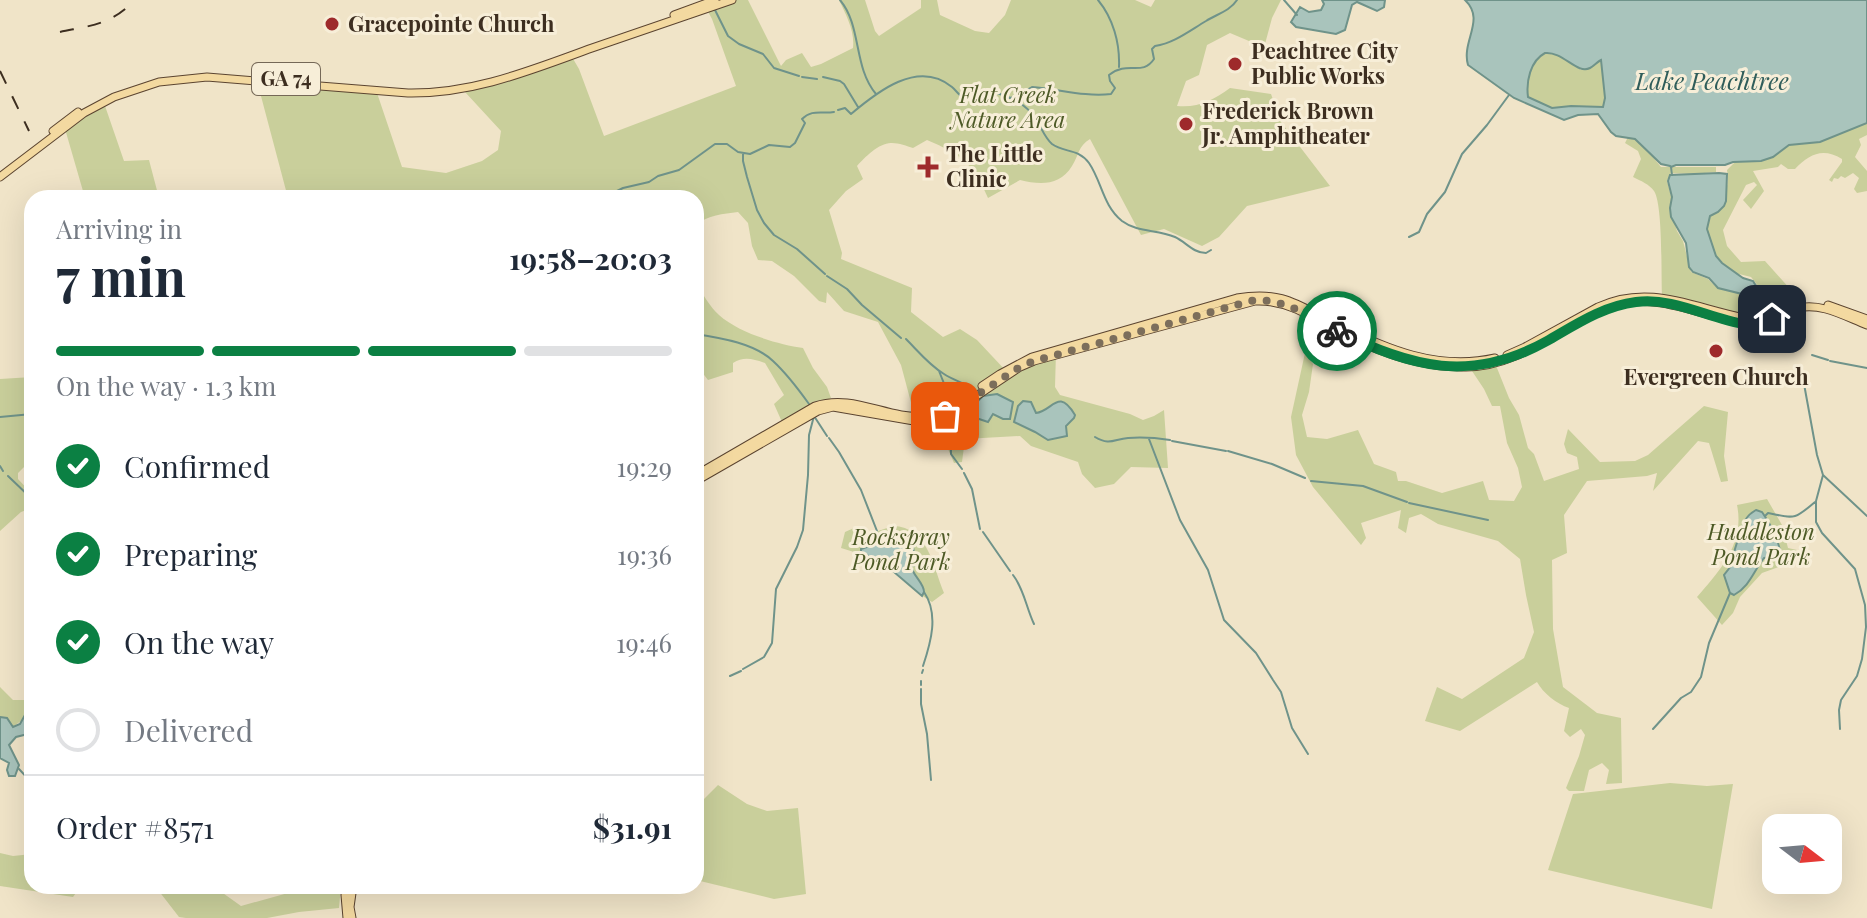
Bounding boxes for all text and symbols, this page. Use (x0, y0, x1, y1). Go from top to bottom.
place label: Gracepointe Church (348, 8, 555, 38)
marker: Gracepointe Church (323, 15, 341, 33)
place label: Peachtree City Public Works (1251, 35, 1399, 90)
marker: Peachtree City Public Works (1226, 55, 1244, 73)
road number: GA 74 (252, 63, 320, 95)
water label: Lake Peachtree (1634, 64, 1789, 96)
park label: Flat Creek Nature Area (949, 79, 1065, 134)
place label: Frederick Brown Jr. Amphitheater (1201, 95, 1374, 150)
marker: Frederick Brown Jr. Amphitheater (1177, 115, 1195, 133)
place label: The Little Clinic (946, 138, 1043, 193)
marker: The Little Clinic (917, 156, 939, 178)
text: Arriving in (56, 211, 182, 246)
text: 19:58–20:03 (509, 238, 672, 278)
text: 7 min (56, 241, 186, 310)
pin (1738, 285, 1806, 353)
courier (1297, 291, 1377, 371)
icon: home (1750, 297, 1794, 341)
icon: bike (1315, 309, 1359, 353)
marker: Evergreen Church (1707, 342, 1725, 360)
place label: Evergreen Church (1623, 361, 1809, 391)
text: On the way · 1.3 km (56, 368, 276, 403)
pin (911, 382, 979, 450)
icon: bag (923, 394, 967, 438)
icon: check (56, 444, 100, 488)
text: Confirmed (124, 446, 270, 486)
text: 19:29 (617, 449, 672, 484)
park label: Huddleston Pond Park (1706, 516, 1815, 571)
park label: Rockspray Pond Park (851, 521, 950, 576)
icon: check (56, 532, 100, 576)
text: Preparing (124, 534, 257, 574)
text: 19:36 (617, 537, 672, 572)
icon: check (56, 620, 100, 664)
text: On the way (124, 622, 274, 662)
text: 19:46 (616, 625, 672, 660)
text: Delivered (124, 710, 253, 750)
text: Order #8571 (56, 807, 214, 847)
text: $31.91 (593, 807, 672, 847)
north arrow (1762, 814, 1842, 894)
map controls (1762, 814, 1842, 894)

